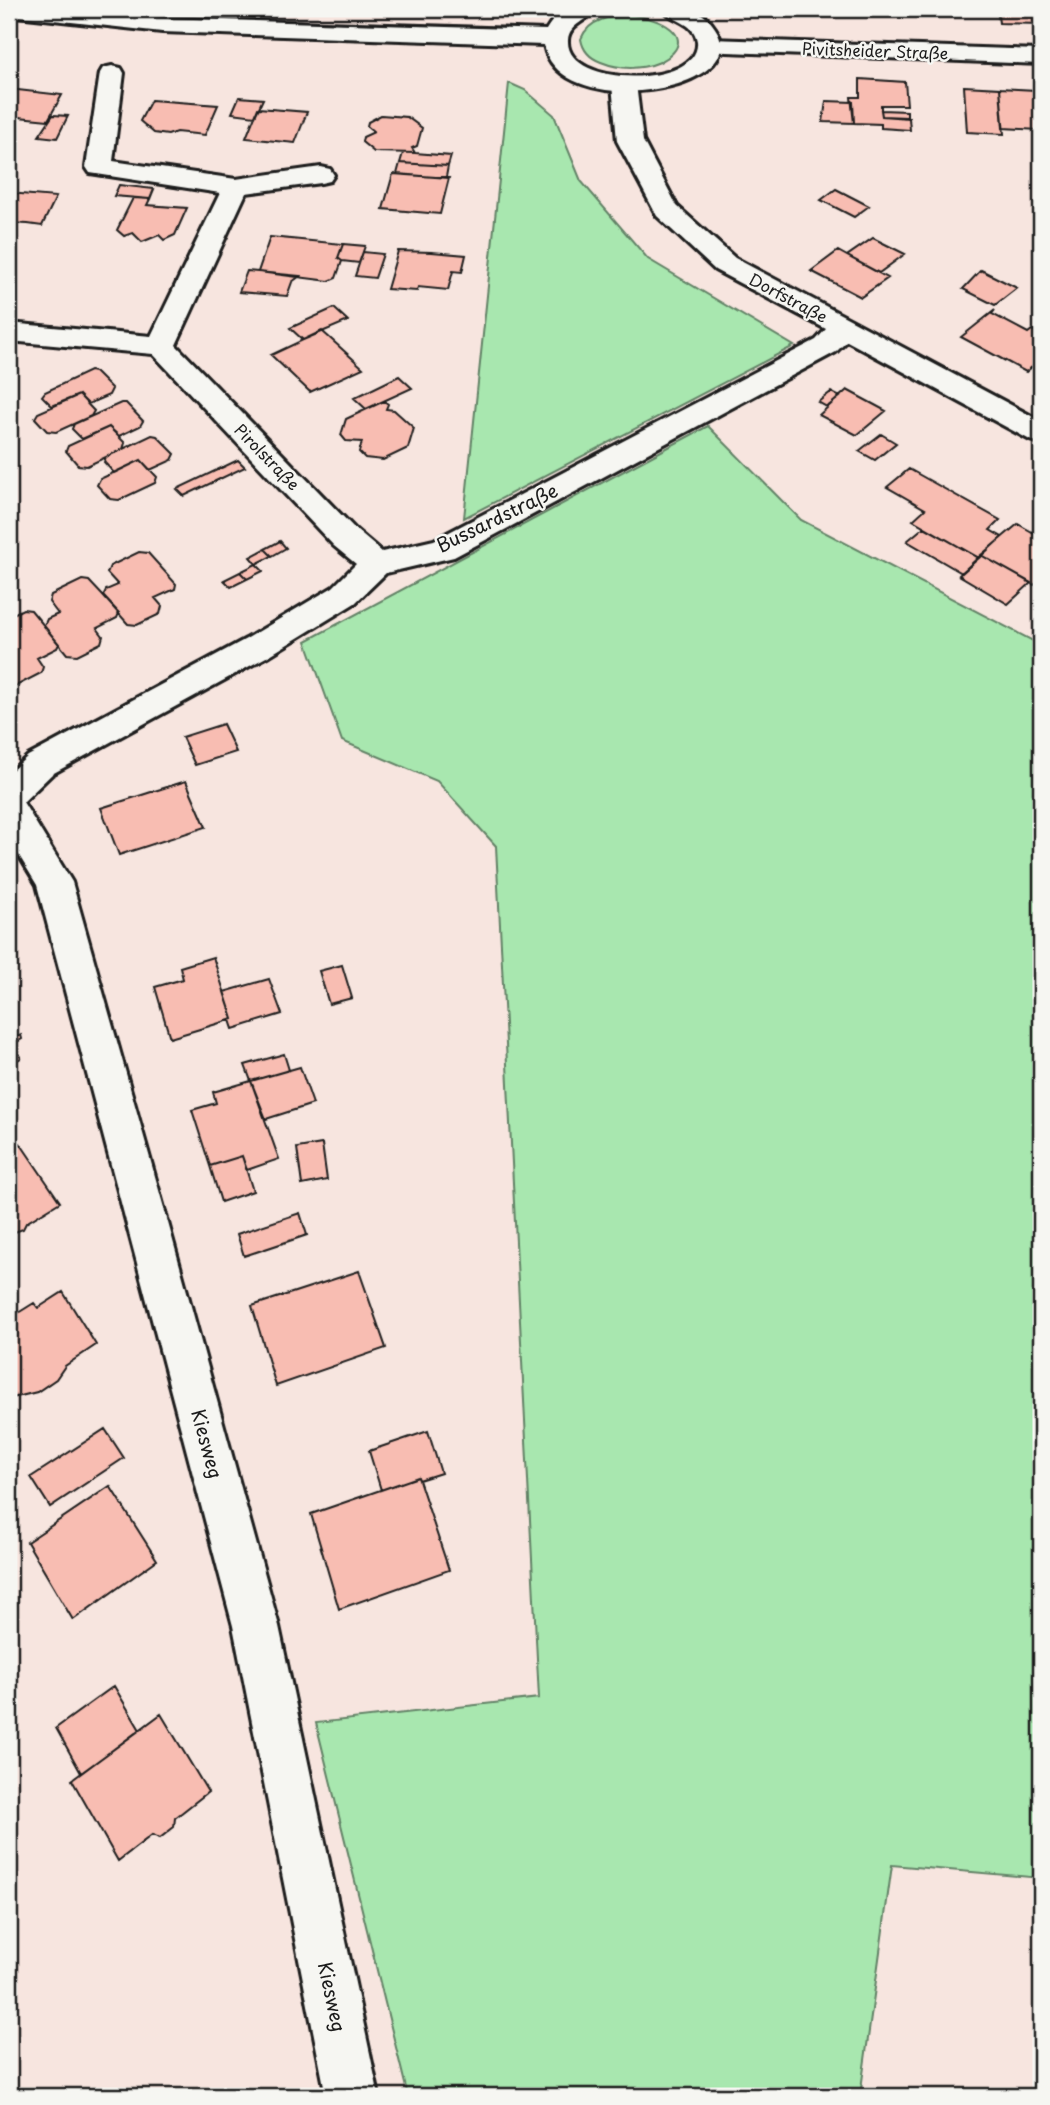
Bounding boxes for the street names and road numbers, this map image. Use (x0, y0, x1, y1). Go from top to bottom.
street label: Pivitsheider Straße (801, 35, 949, 65)
street label: Dorfstraße (745, 266, 832, 328)
street label: Pirolstraße (230, 418, 306, 495)
street label: Bussardstraße (431, 476, 562, 559)
street label: Kiesweg (185, 1406, 231, 1482)
street label: Kiesweg (312, 1959, 354, 2035)

